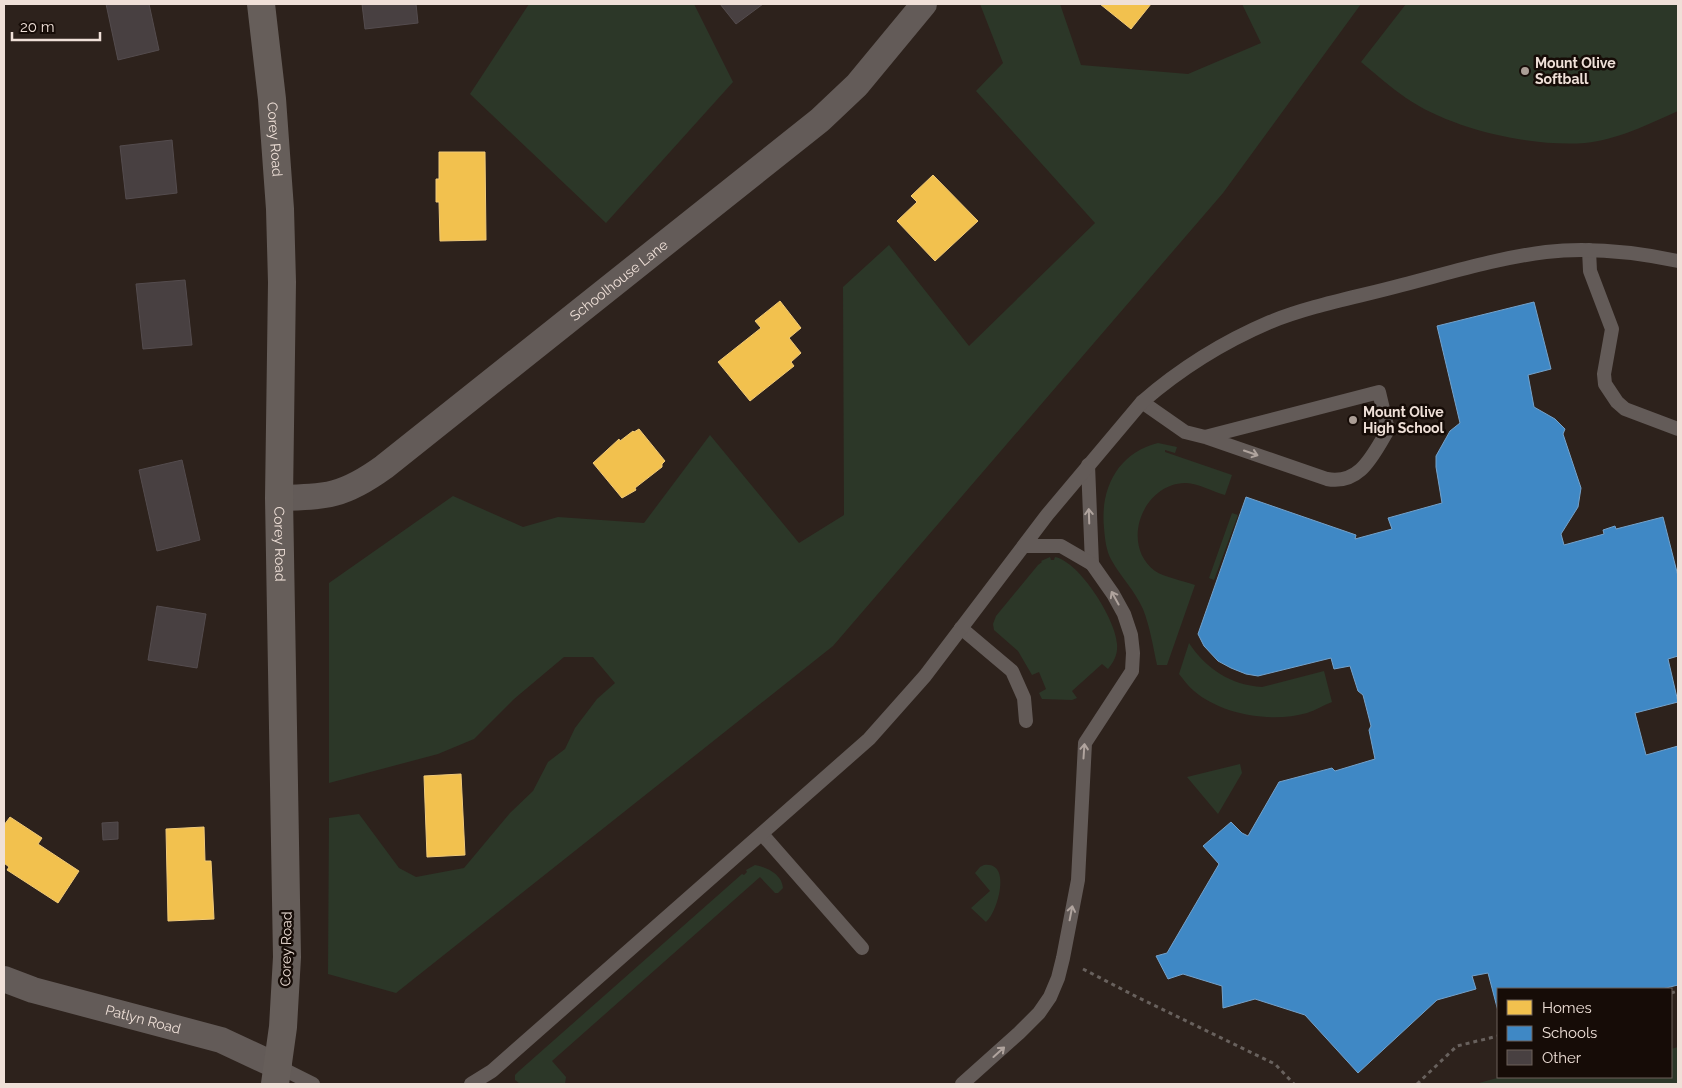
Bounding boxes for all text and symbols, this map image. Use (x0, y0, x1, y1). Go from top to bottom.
scale bar (12, 10, 100, 42)
text: 20 m (20, 18, 55, 36)
place label: Mount Olive Softball (1535, 55, 1616, 87)
marker: Mount Olive Softball (1519, 65, 1531, 77)
street label: Corey Road (264, 101, 286, 177)
street label: Schoolhouse Lane (567, 236, 671, 324)
place label: Mount Olive High School (1363, 404, 1445, 436)
marker: Mount Olive High School (1347, 414, 1359, 426)
one-way arrow (1243, 449, 1259, 458)
street label: Corey Road (271, 506, 288, 582)
one-way arrow (1085, 508, 1094, 524)
one-way arrow (1110, 591, 1119, 606)
one-way arrow (1080, 744, 1089, 760)
one-way arrow (1067, 905, 1077, 921)
street label: Corey Road (277, 911, 295, 987)
legend (1497, 988, 1672, 1078)
text: Homes (1542, 999, 1592, 1017)
street label: Patlyn Road (104, 1002, 183, 1037)
text: Schools (1542, 1024, 1597, 1042)
one-way arrow (992, 1046, 1005, 1058)
text: Other (1542, 1049, 1582, 1067)

